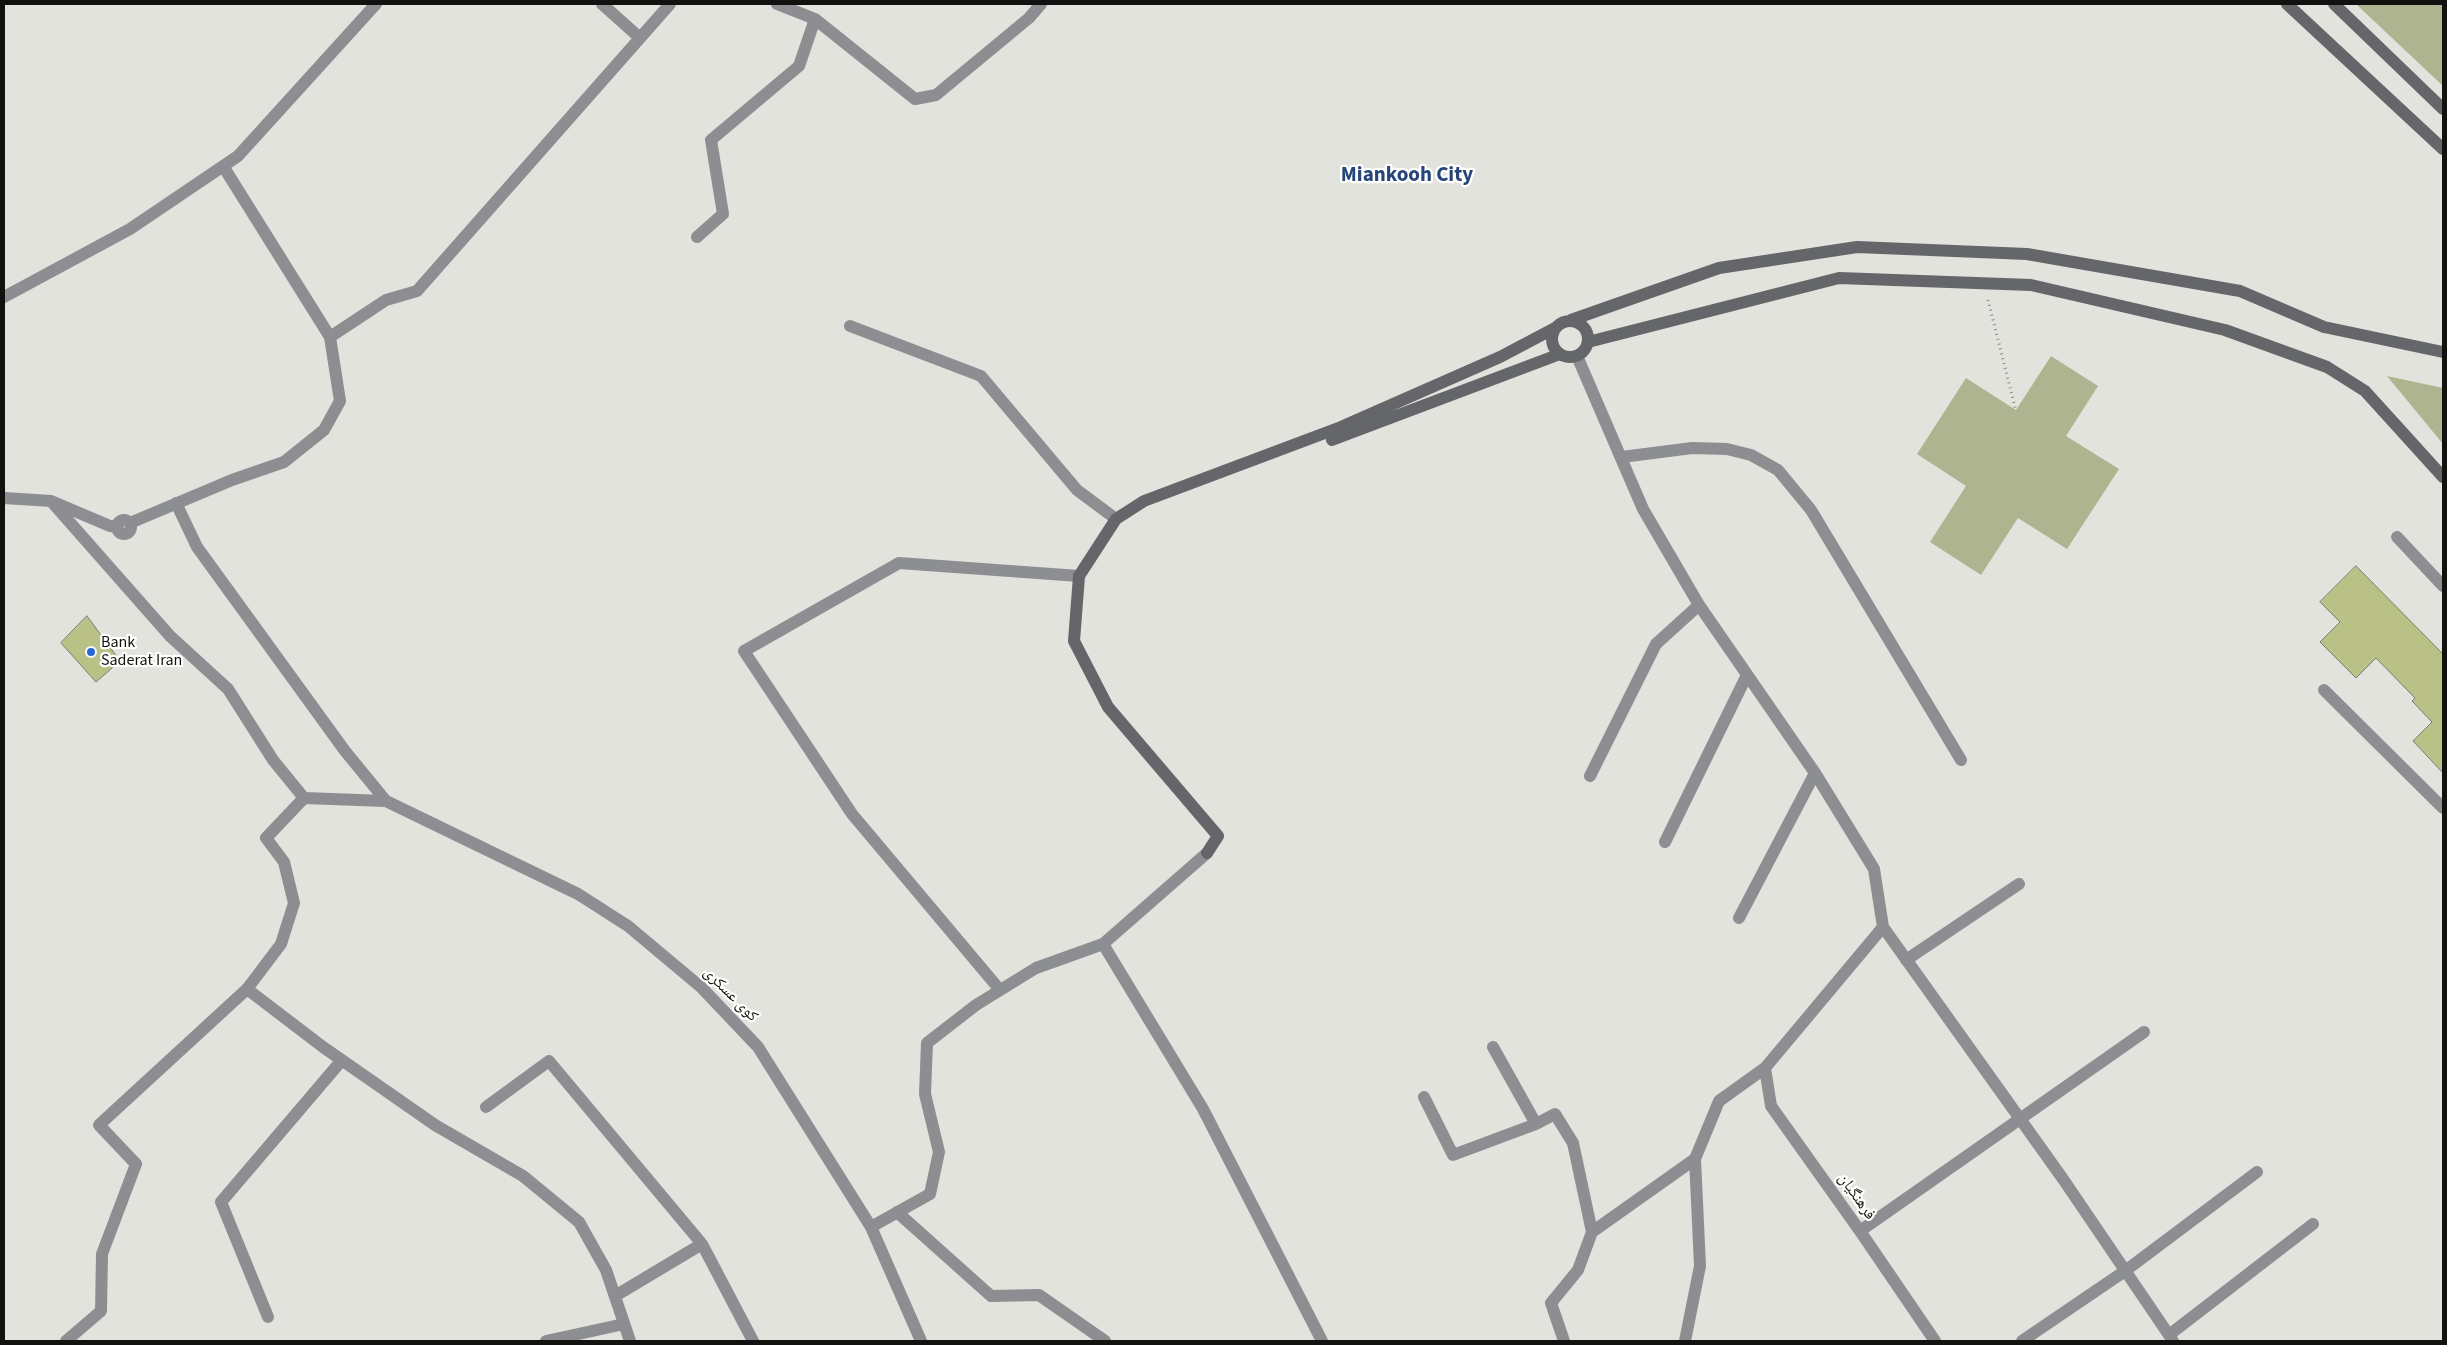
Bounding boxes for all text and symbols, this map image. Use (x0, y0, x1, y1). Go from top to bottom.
district label: Miankooh City (1341, 163, 1473, 189)
place label: Bank Saderat Iran (101, 633, 182, 671)
marker: Bank Saderat Iran (85, 646, 97, 658)
street label: کوی عسکری (699, 964, 761, 1026)
street label: فرهنگیان (1833, 1170, 1879, 1224)

